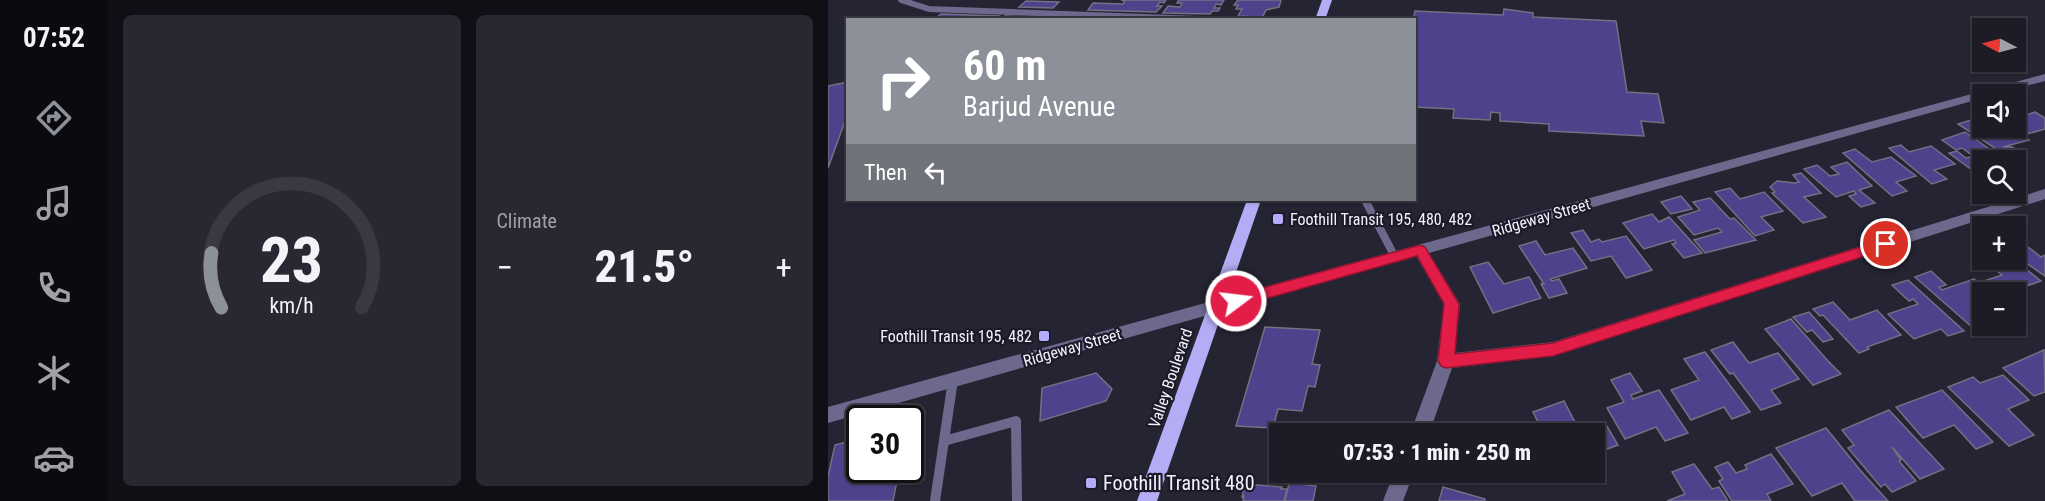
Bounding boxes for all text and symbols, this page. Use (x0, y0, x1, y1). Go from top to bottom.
north arrow (1972, 18, 2026, 72)
map controls (1972, 18, 2026, 336)
text: 07:52 (23, 22, 85, 54)
text: 60 m (963, 41, 1046, 90)
icon: right (864, 42, 942, 120)
button: sound (1972, 84, 2026, 138)
text: Barjud Avenue (963, 91, 1115, 123)
icon: directions (33, 97, 75, 139)
button: search (1972, 150, 2026, 204)
icon: left (919, 156, 952, 189)
text: Then (864, 160, 907, 185)
icon: music (33, 182, 75, 224)
street label: Ridgeway Street (1490, 194, 1593, 241)
text: Climate (497, 209, 557, 233)
place label: Foothill Transit 195, 480, 482 (1290, 210, 1472, 229)
marker: Foothill Transit 195, 480, 482 (1271, 212, 1285, 226)
button: + (1972, 216, 2026, 270)
pin (1860, 218, 1911, 269)
text: 23 (260, 224, 323, 297)
icon: arrive (1869, 227, 1902, 260)
text: 21.5° (594, 240, 694, 293)
text: − (497, 248, 513, 287)
text: + (776, 248, 792, 287)
icon: phone (33, 267, 75, 309)
position arrow (1204, 269, 1268, 333)
button: − (1972, 282, 2026, 336)
text: km/h (270, 293, 314, 318)
street label: Ridgeway Street (1021, 324, 1124, 371)
street label: Valley Boulevard (1145, 326, 1196, 430)
place label: Foothill Transit 195, 482 (880, 327, 1032, 346)
marker: Foothill Transit 195, 482 (1037, 329, 1051, 343)
icon: climate (33, 352, 75, 394)
speed limit sign: 30 (846, 405, 924, 483)
icon: car (33, 437, 75, 479)
text: 07:53 · 1 min · 250 m (1343, 440, 1531, 465)
place label: Foothill Transit 480 (1103, 471, 1255, 495)
marker: Foothill Transit 480 (1084, 476, 1098, 490)

